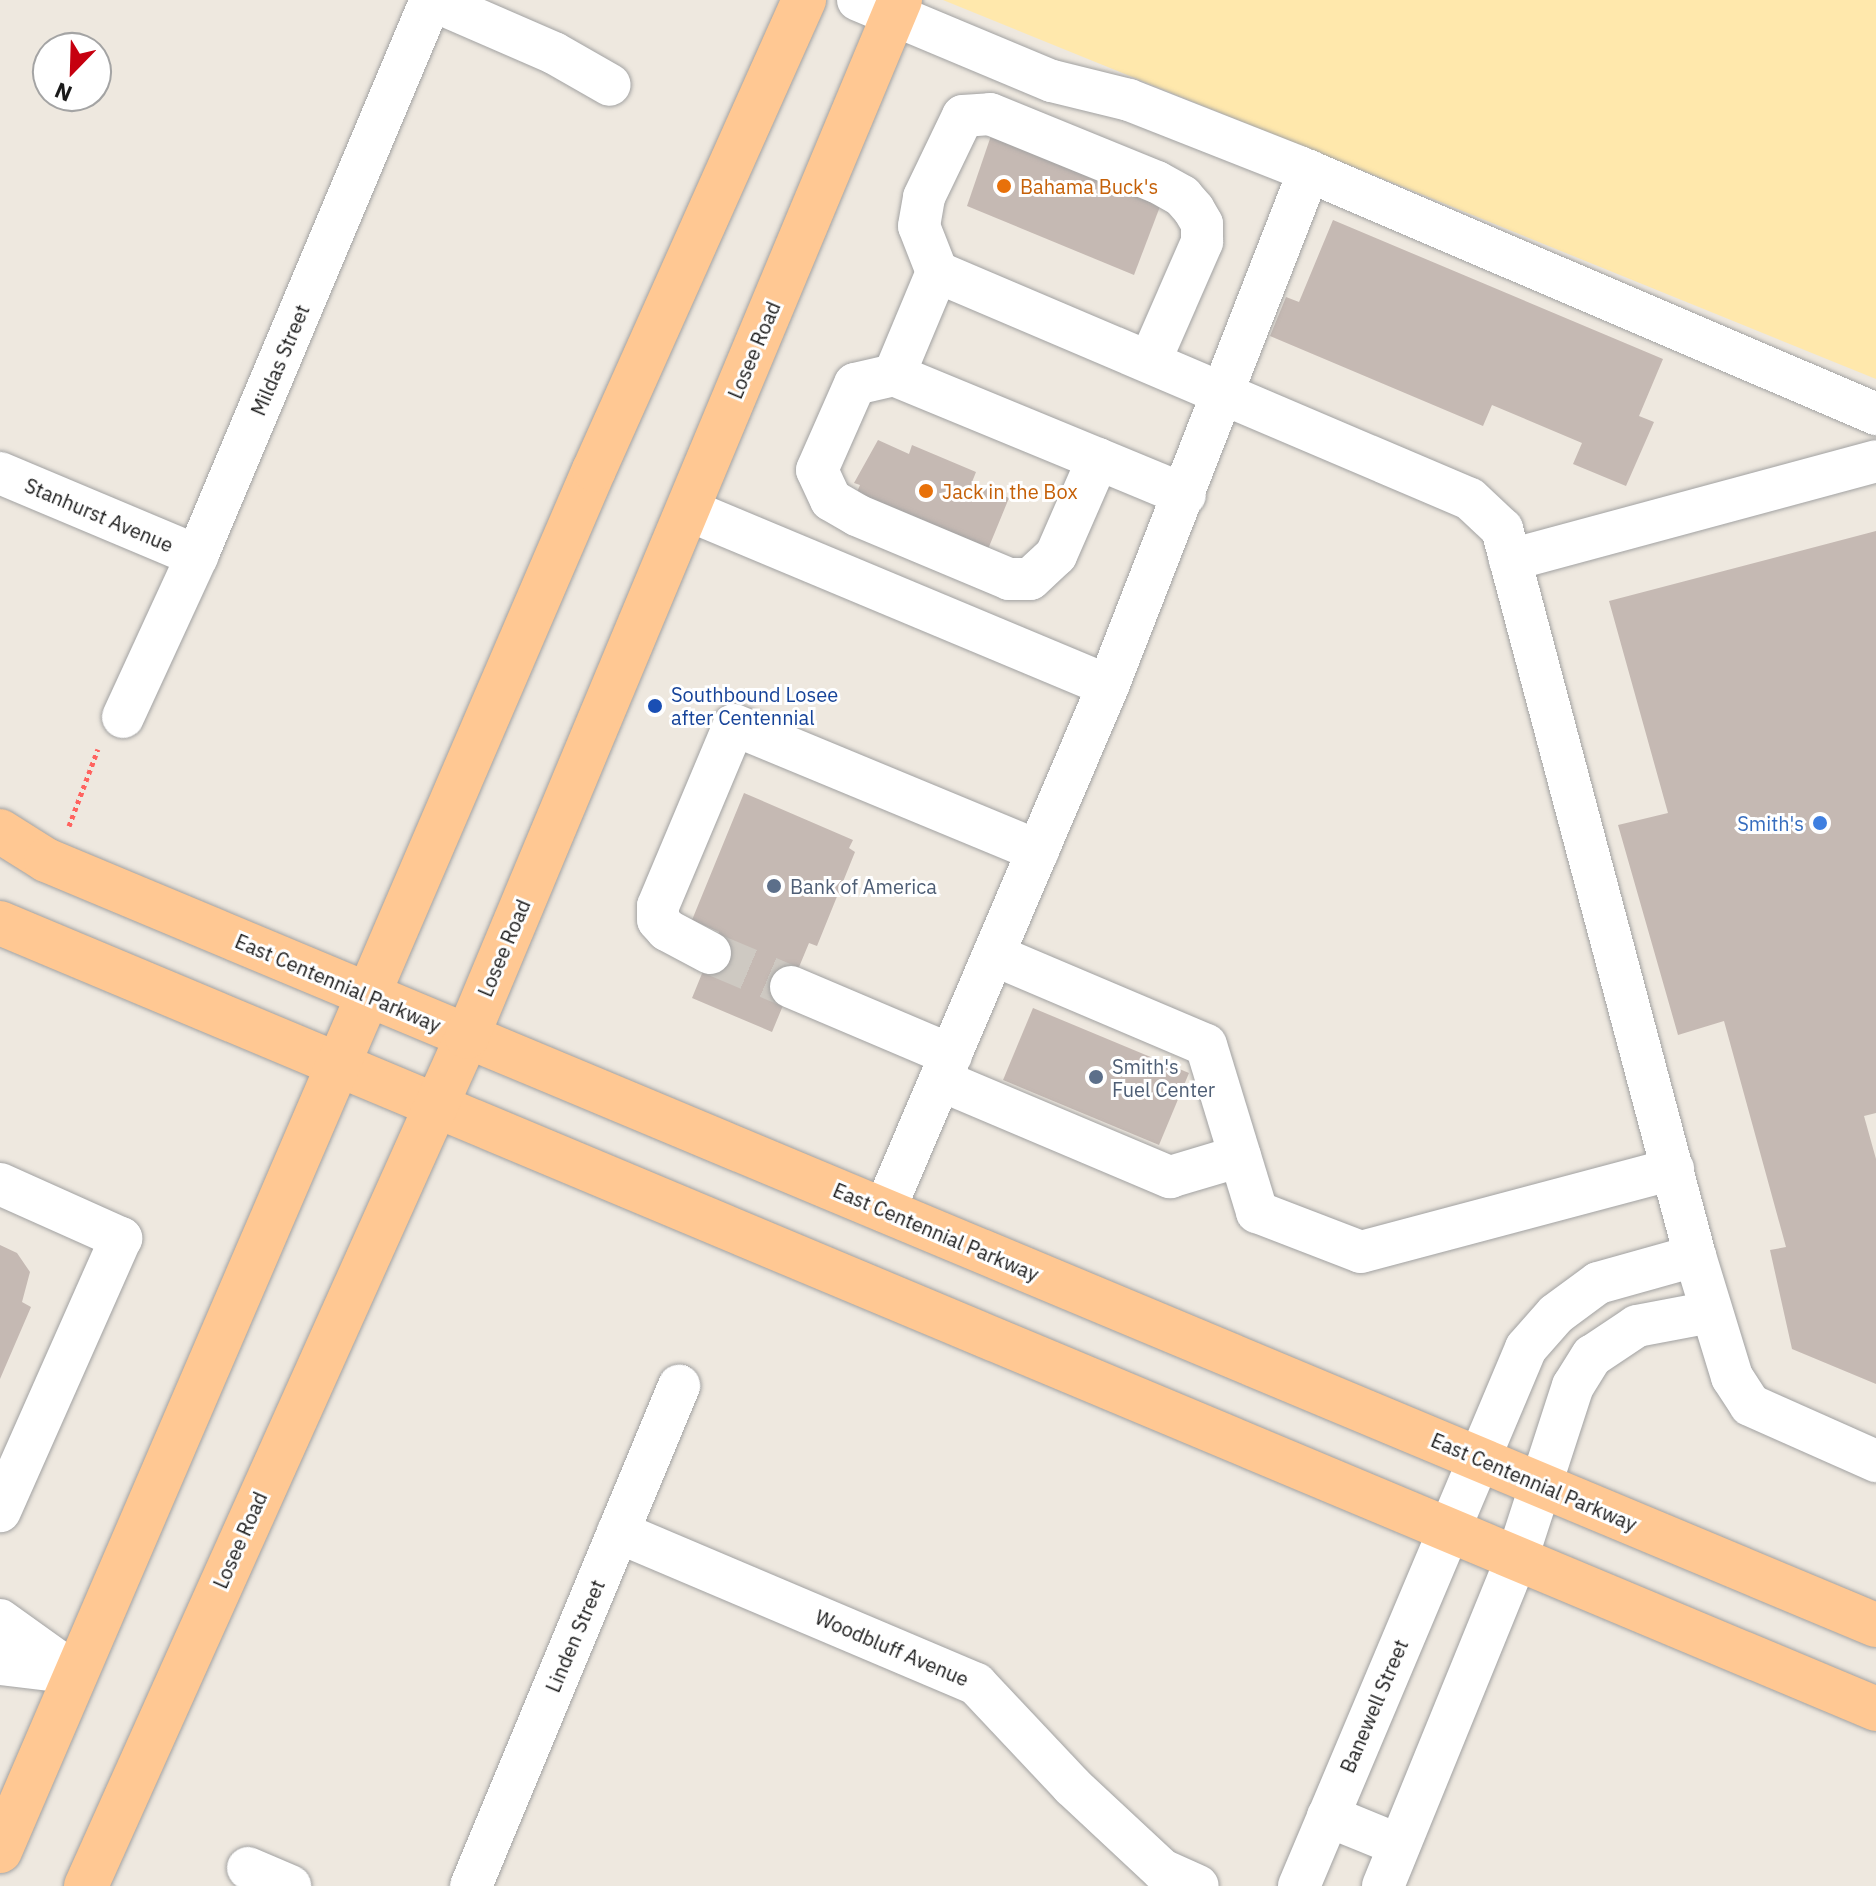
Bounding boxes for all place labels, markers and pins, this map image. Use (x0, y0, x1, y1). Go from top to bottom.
place label: Bahama Buck's (1020, 174, 1158, 198)
marker: Bahama Buck's (995, 177, 1013, 195)
place label: Jack in the Box (942, 479, 1078, 503)
marker: Jack in the Box (917, 482, 935, 500)
place label: Southbound Losee after Centennial (671, 682, 838, 729)
marker: Southbound Losee after Centennial (646, 697, 664, 715)
place label: Smith's (1737, 811, 1804, 835)
marker: Smith's (1811, 814, 1829, 832)
place label: Bank of America (790, 874, 937, 898)
marker: Bank of America (765, 877, 783, 895)
place label: Smith's Fuel Center (1112, 1054, 1215, 1101)
marker: Smith's Fuel Center (1087, 1068, 1105, 1086)

